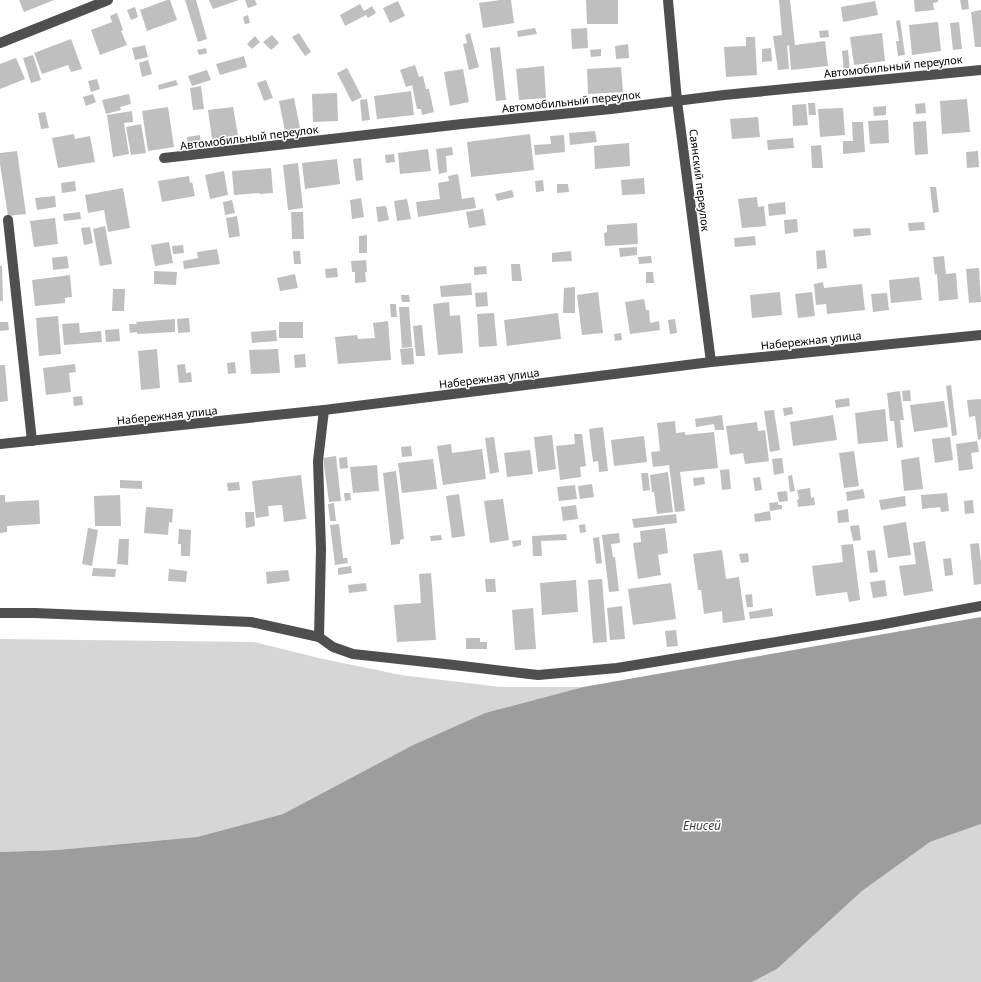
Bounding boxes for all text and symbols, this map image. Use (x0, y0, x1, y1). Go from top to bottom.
street label: Автомобильный переулок (823, 51, 963, 81)
street label: Автомобильный переулок (501, 86, 641, 116)
street label: Автомобильный переулок (179, 121, 319, 153)
street label: Саянский переулок (686, 128, 714, 232)
street label: Набережная улица (760, 327, 862, 353)
street label: Набережная улица (438, 364, 540, 392)
street label: Набережная улица (116, 402, 218, 428)
water label: Енисей (683, 817, 721, 834)

